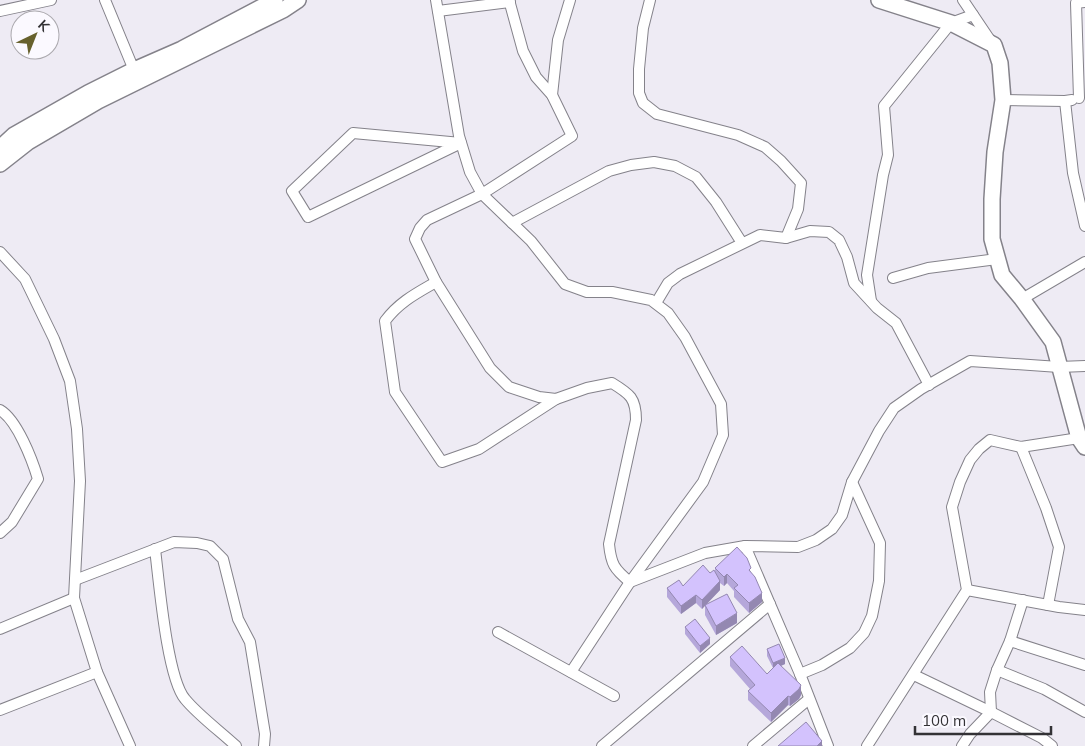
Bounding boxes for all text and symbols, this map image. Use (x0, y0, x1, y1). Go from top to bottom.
north arrow (10, 10, 60, 60)
text: K (34, 16, 54, 36)
scale bar (915, 704, 1051, 736)
text: 100 m (922, 711, 966, 730)

